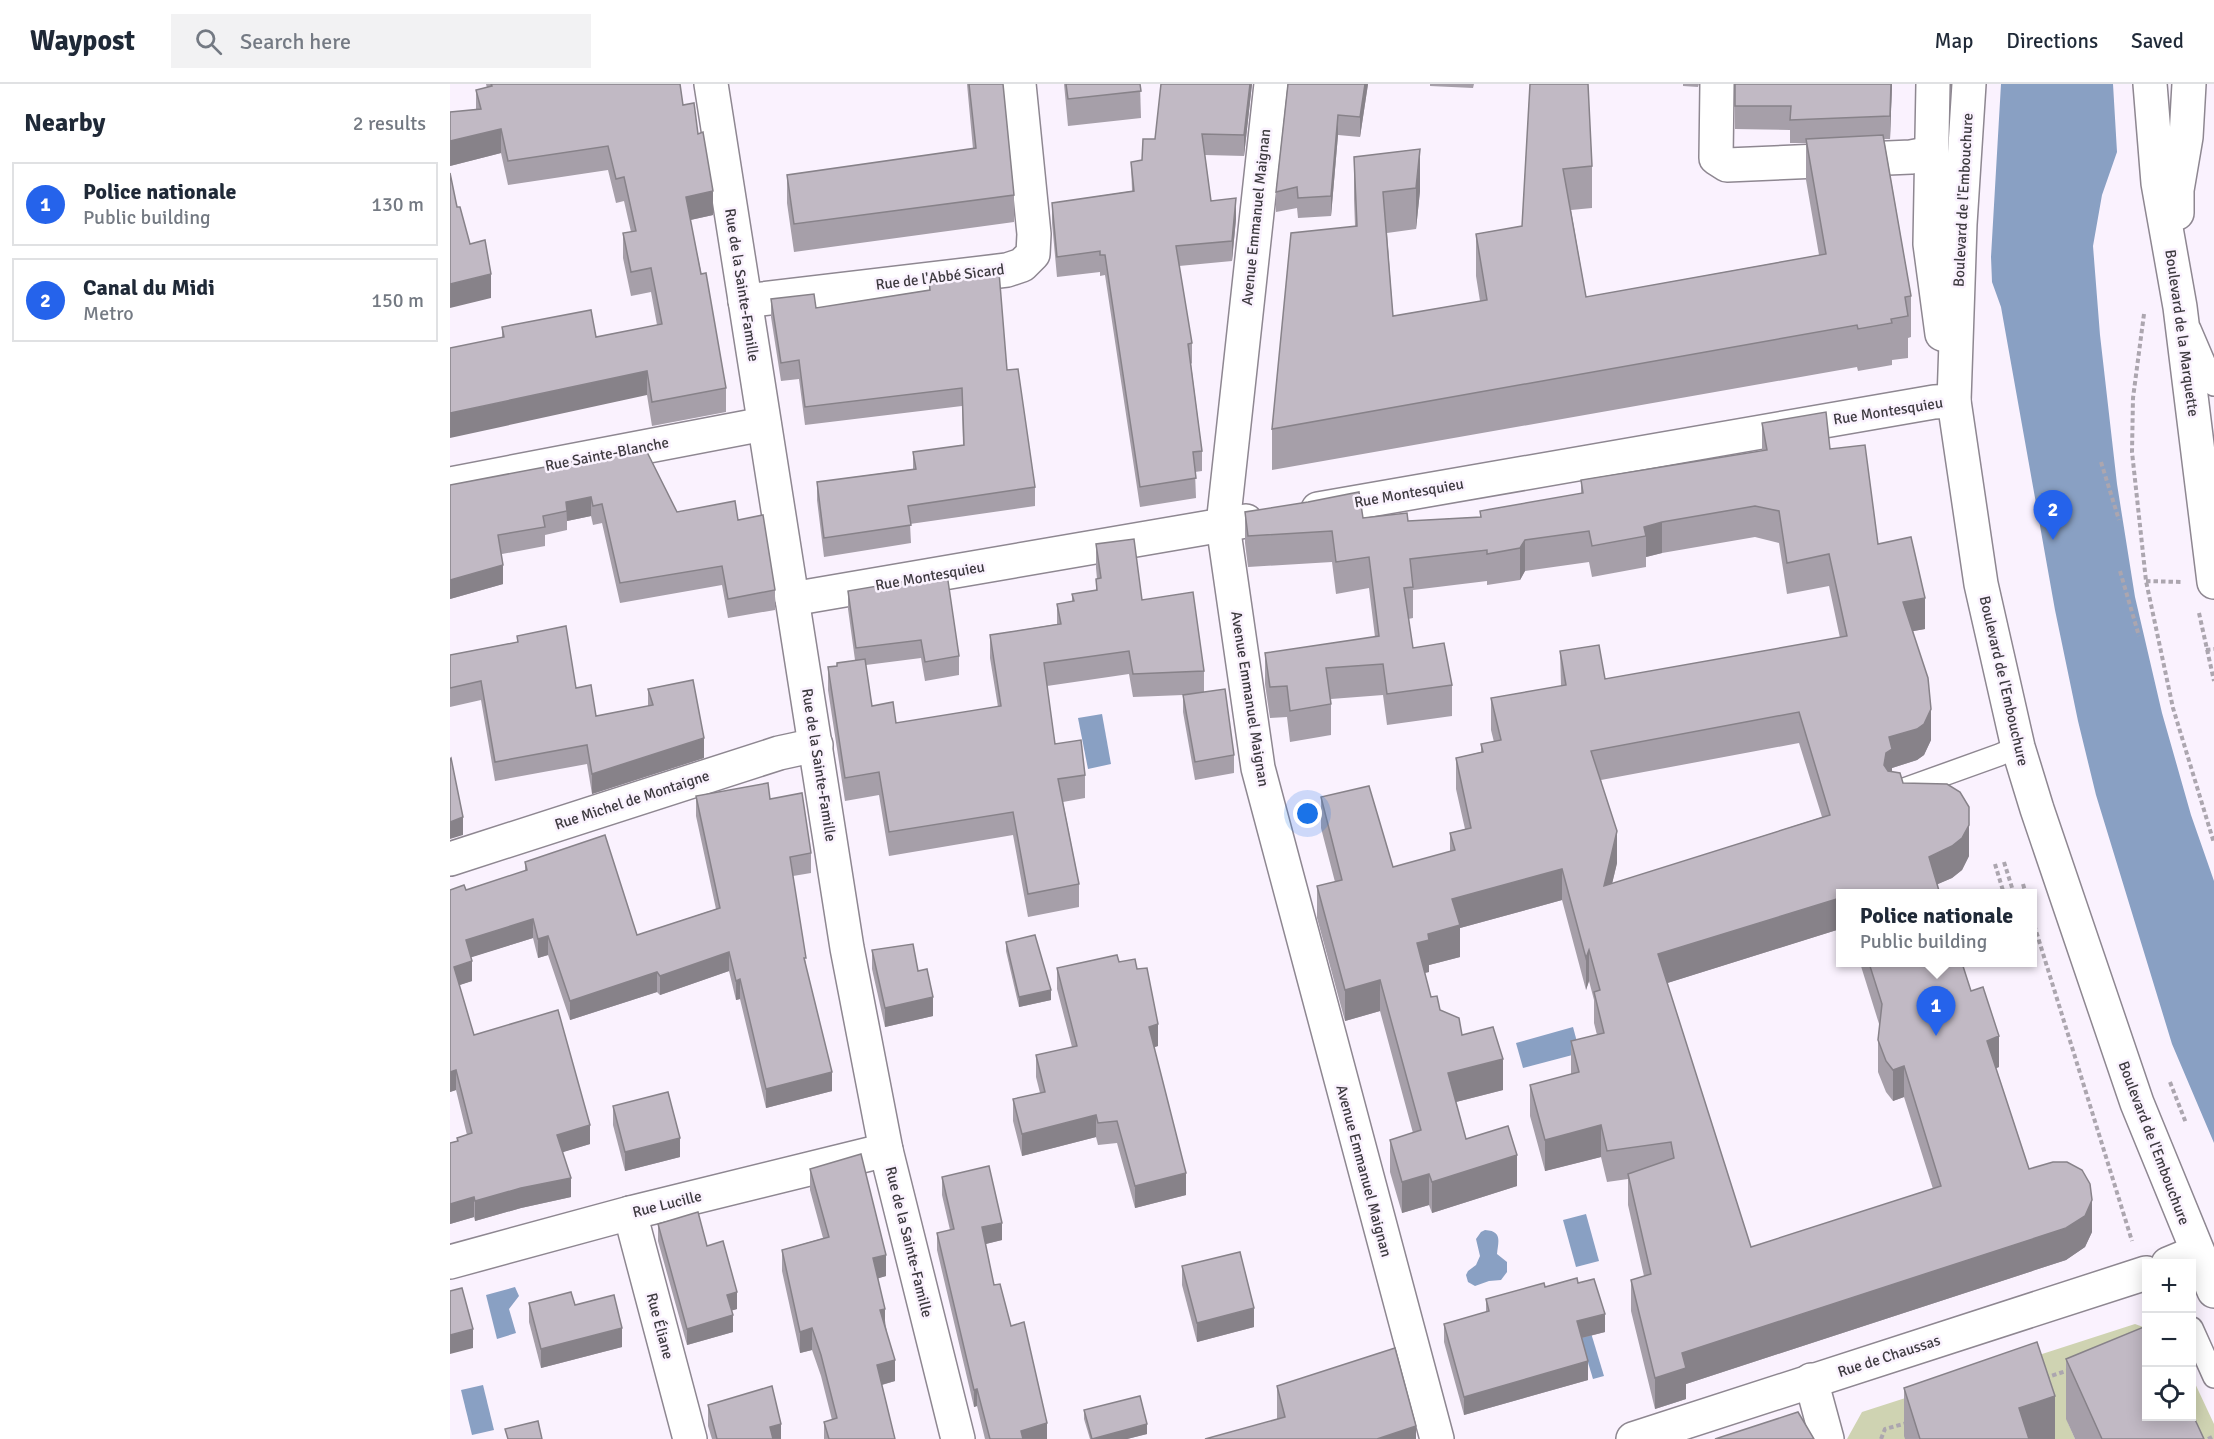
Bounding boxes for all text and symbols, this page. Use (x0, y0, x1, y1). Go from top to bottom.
search box (171, 14, 591, 68)
text: Waypost (30, 24, 135, 58)
icon: search (192, 25, 225, 58)
text: Search here (240, 28, 351, 55)
text: Map (1935, 28, 1973, 54)
text: Directions (2006, 28, 2098, 54)
text: Saved (2131, 28, 2184, 54)
text: Nearby (24, 107, 105, 139)
text: 2 results (353, 111, 426, 136)
street label: Boulevard de l'Embouchure (1949, 113, 1977, 287)
street label: Avenue Emmanuel Maignan (1238, 128, 1274, 306)
text: Police nationale (83, 178, 237, 205)
text: 1 (40, 192, 51, 217)
text: 130 m (371, 192, 424, 217)
text: Public building (83, 205, 211, 230)
street label: Rue de la Sainte-Famille (721, 207, 763, 363)
street label: Boulevard de la Marquette (2161, 248, 2203, 418)
street label: Rue de l'Abbé Sicard (875, 260, 1005, 294)
text: Canal du Midi (83, 274, 215, 301)
text: 2 (40, 288, 51, 313)
text: 150 m (371, 288, 424, 313)
text: Metro (83, 301, 134, 326)
street label: Rue Montesquieu (1832, 393, 1944, 429)
street label: Rue Sainte-Blanche (544, 433, 670, 475)
street label: Rue Montesquieu (1353, 475, 1465, 511)
pin: 2 (2034, 490, 2072, 540)
street label: Rue Montesquieu (874, 558, 986, 594)
street label: Boulevard de l'Embouchure (1976, 594, 2032, 768)
street label: Avenue Emmanuel Maignan (1227, 610, 1273, 788)
street label: Rue de la Sainte-Famille (798, 687, 840, 843)
street label: Rue Michel de Montaigne (552, 766, 712, 834)
your location (1293, 799, 1322, 828)
popup (1836, 889, 2037, 967)
text: Police nationale (1860, 902, 2013, 929)
text: Public building (1860, 929, 1987, 954)
pin: 1 (1916, 986, 1956, 1036)
street label: Boulevard de l'Embouchure (2114, 1059, 2194, 1227)
street label: Avenue Emmanuel Maignan (1332, 1083, 1396, 1259)
street label: Rue de la Sainte-Famille (882, 1165, 936, 1319)
street label: Rue Lucille (631, 1187, 703, 1221)
map controls (2142, 1259, 2196, 1421)
button: + (2142, 1259, 2196, 1313)
street label: Rue Éliane (643, 1291, 678, 1361)
button: − (2142, 1313, 2196, 1367)
street label: Rue de Chaussas (1835, 1331, 1943, 1381)
button: locate (2142, 1367, 2196, 1421)

